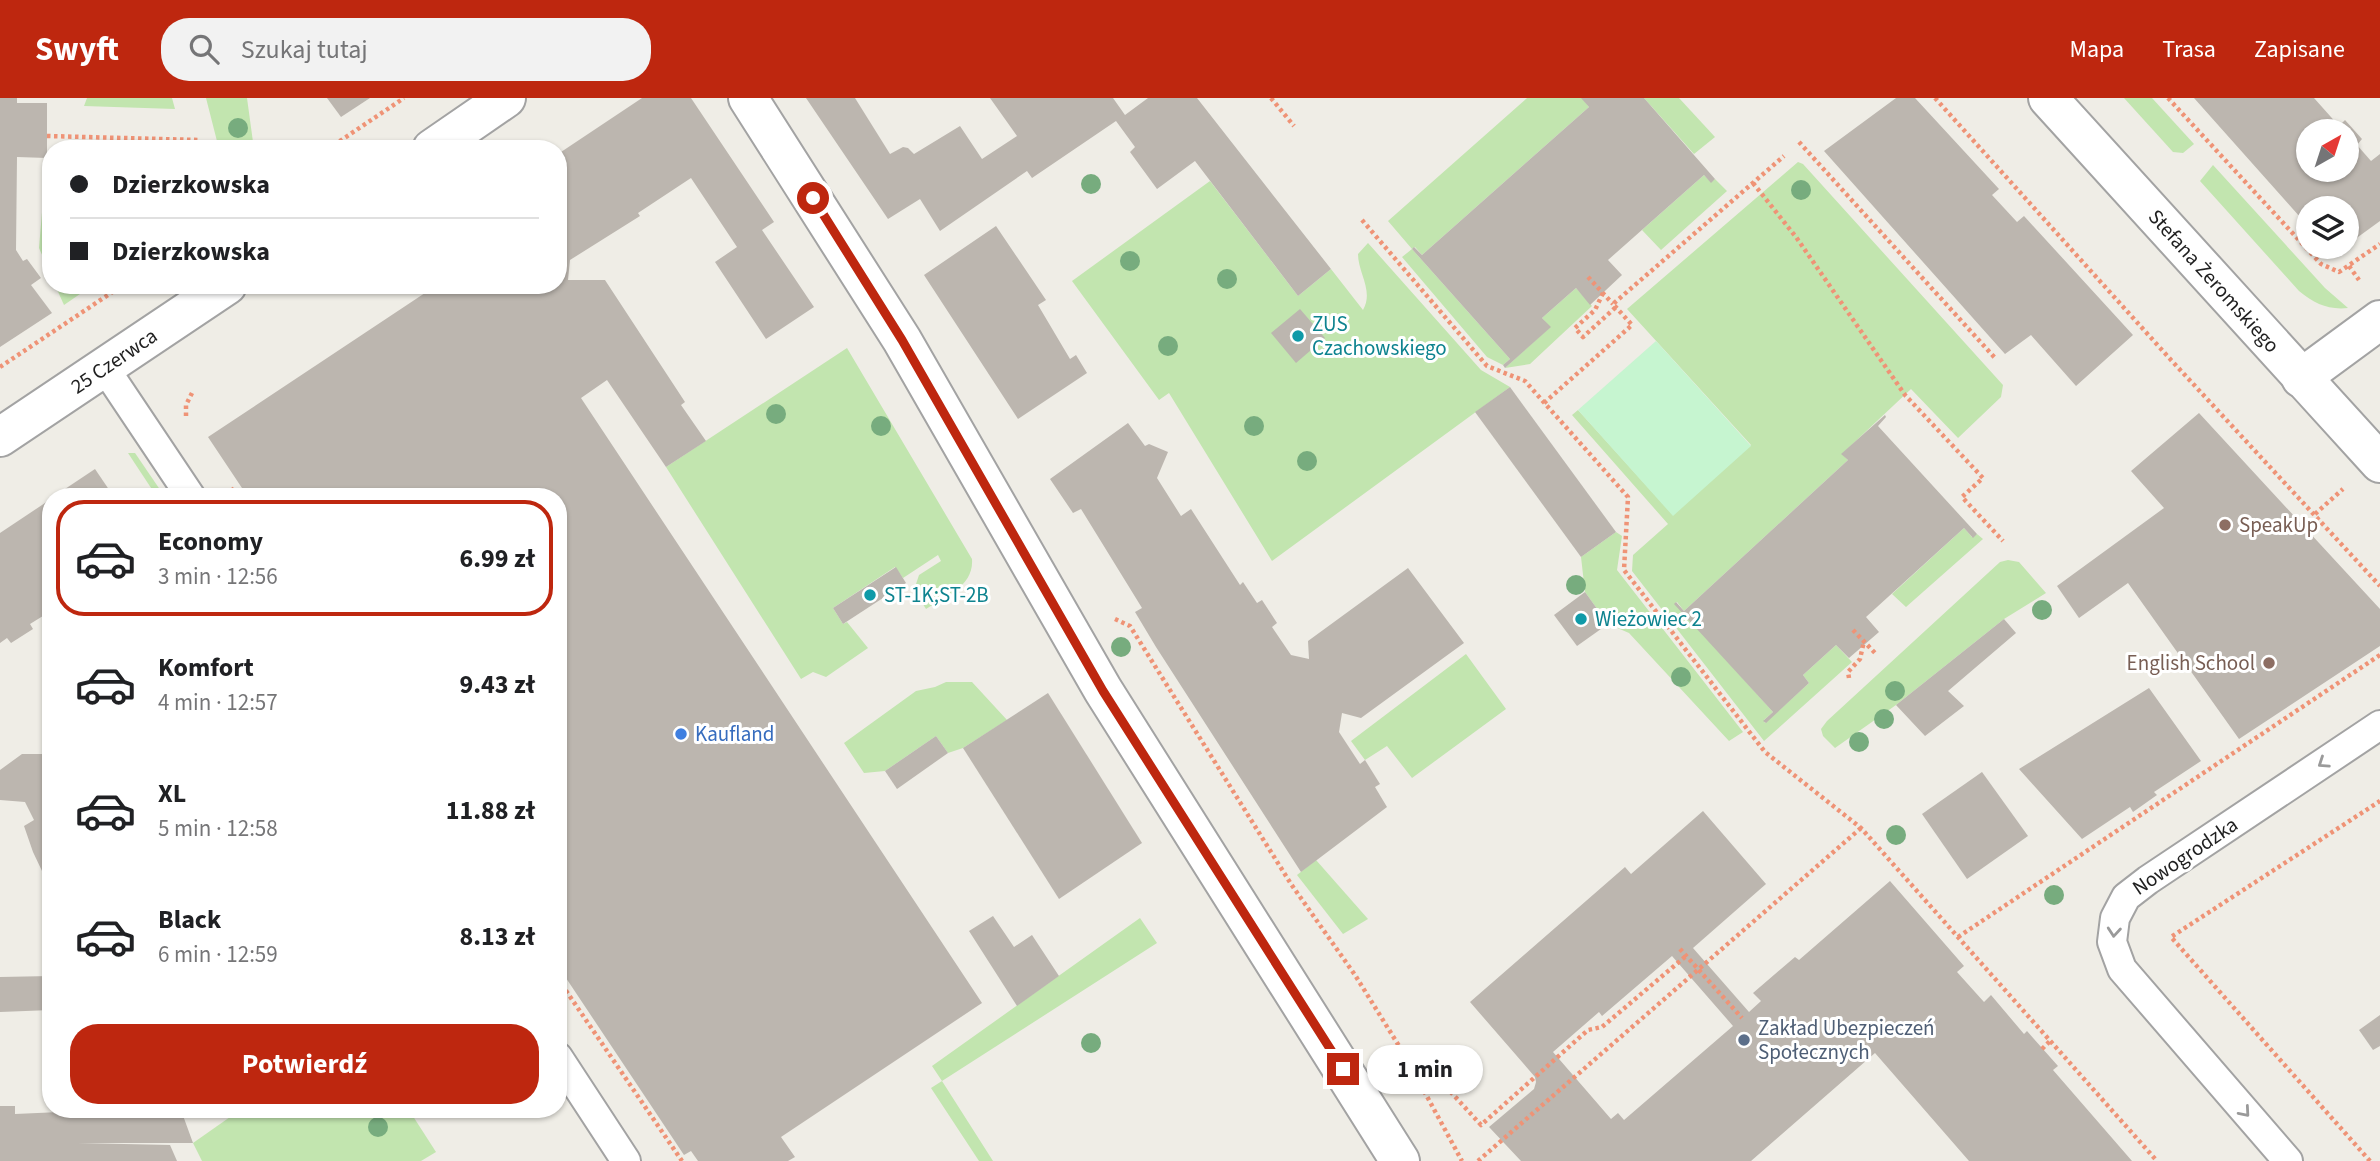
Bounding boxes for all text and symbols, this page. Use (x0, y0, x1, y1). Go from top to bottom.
search box (161, 18, 651, 81)
text: Swyft (35, 26, 119, 73)
icon: search (185, 30, 223, 68)
text: Szukaj tutaj (241, 31, 368, 68)
text: Mapa (2070, 32, 2124, 67)
text: Trasa (2162, 32, 2216, 67)
text: Zapisane (2254, 32, 2345, 67)
north arrow (2296, 119, 2359, 182)
map controls (2296, 119, 2359, 259)
text: Dzierzkowska (112, 166, 270, 203)
route start (797, 182, 829, 214)
button: layers (2296, 196, 2359, 259)
street label: Stefana Żeromskiego (2141, 203, 2287, 359)
text: Dzierzkowska (112, 233, 270, 270)
place label: ZUS Czachowskiego (1312, 309, 1447, 363)
street label: 25 Czerwca (65, 321, 163, 401)
marker: ZUS Czachowskiego (1290, 328, 1306, 344)
place label: SpeakUp (2239, 510, 2318, 540)
marker: SpeakUp (2217, 517, 2233, 533)
text: Economy (158, 523, 263, 560)
icon: car (74, 527, 137, 590)
text: 6.99 zł (460, 540, 535, 577)
text: 3 min · 12:56 (158, 560, 278, 593)
place label: ST-1K;ST-2B (884, 580, 989, 610)
marker: ST-1K;ST-2B (862, 587, 878, 603)
place label: Wieżowiec 2 (1595, 604, 1702, 634)
marker: Wieżowiec 2 (1573, 611, 1589, 627)
place label: English School (2127, 648, 2255, 678)
text: Komfort (158, 649, 254, 686)
icon: car (74, 653, 137, 716)
marker: English School (2261, 655, 2277, 671)
text: 9.43 zł (460, 666, 535, 703)
text: 4 min · 12:57 (158, 686, 278, 719)
place label: Kaufland (695, 719, 774, 749)
marker: Kaufland (673, 726, 689, 742)
one-way arrow (2318, 755, 2331, 767)
text: XL (158, 775, 186, 812)
icon: car (74, 779, 137, 842)
text: 11.88 zł (446, 792, 535, 829)
street label: Nowogrodzka (2126, 810, 2244, 902)
text: 5 min · 12:58 (158, 812, 278, 845)
text: Black (158, 901, 221, 938)
icon: car (74, 905, 137, 968)
text: 8.13 zł (460, 918, 535, 955)
one-way arrow (2106, 926, 2121, 938)
text: 6 min · 12:59 (158, 938, 278, 971)
place label: Zakład Ubezpieczeń Społecznych (1758, 1013, 1935, 1067)
button: Potwierdź (70, 1024, 539, 1104)
marker: Zakład Ubezpieczeń Społecznych (1736, 1032, 1752, 1048)
callout: 1 min (1368, 1044, 1483, 1094)
route end (1327, 1053, 1359, 1085)
text: 1 min (1397, 1053, 1453, 1086)
one-way arrow (2237, 1103, 2249, 1116)

